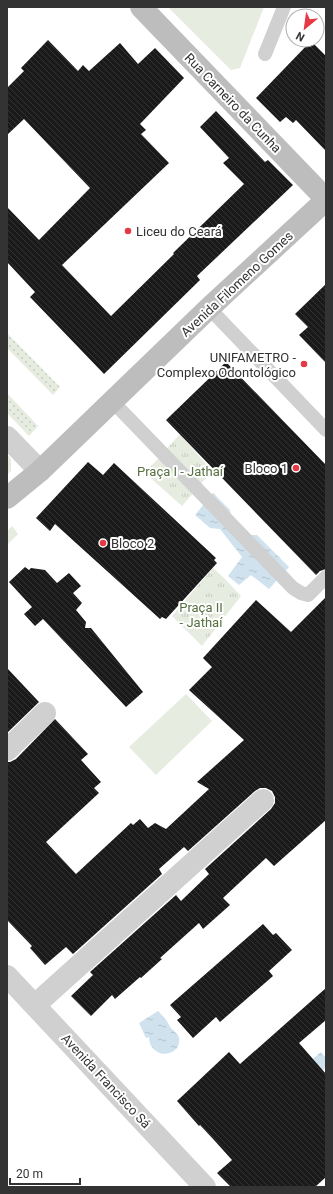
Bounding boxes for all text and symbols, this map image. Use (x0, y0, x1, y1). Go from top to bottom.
north arrow (285, 8, 325, 48)
text: N (294, 29, 307, 44)
street label: Rua Carneiro da Cunha (182, 50, 284, 156)
place label: Liceu do Ceará (136, 224, 222, 239)
marker: Liceu do Ceará (123, 226, 133, 236)
street label: Avenida Filomeno Gomes (178, 228, 296, 340)
place label: UNIFAMETRO - Complexo Odontológico (157, 350, 296, 380)
marker: UNIFAMETRO - Complexo Odontológico (299, 359, 309, 369)
place label: Bloco 1 (245, 461, 288, 476)
marker: Bloco 1 (291, 463, 301, 473)
park label: Praça I - Jathaí (137, 464, 224, 479)
place label: Bloco 2 (111, 536, 154, 551)
marker: Bloco 2 (98, 538, 108, 548)
park label: Praça II - Jathaí (179, 600, 223, 630)
street label: Avenida Francisco Sá (58, 1031, 154, 1131)
scale bar (10, 1160, 80, 1186)
text: 20 m (16, 1167, 43, 1181)

